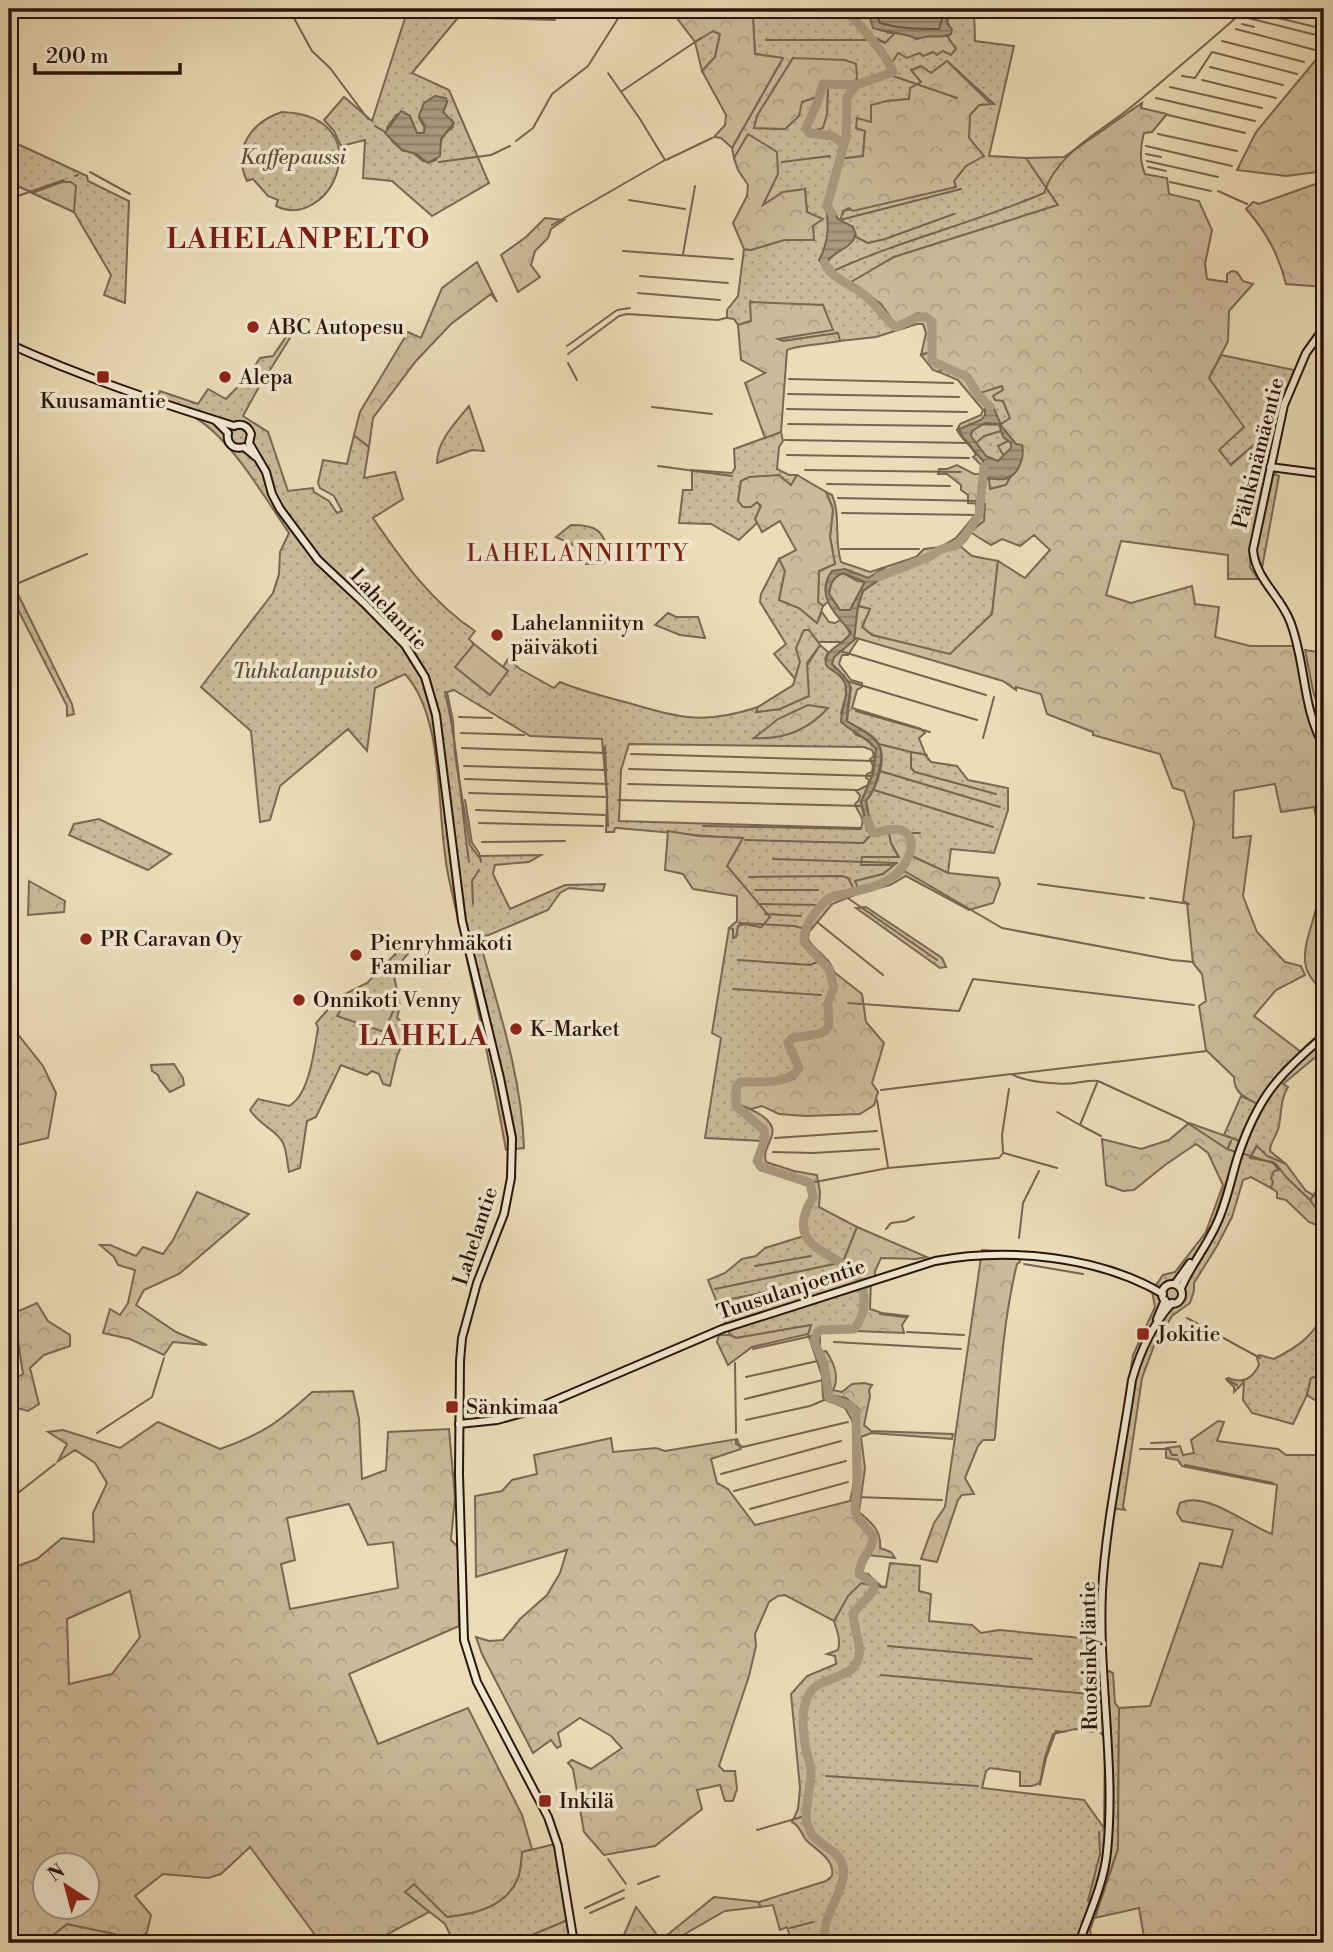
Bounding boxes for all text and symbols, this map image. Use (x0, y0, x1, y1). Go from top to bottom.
scale bar (35, 32, 180, 76)
text: 200 m (46, 44, 109, 70)
park label: Kaffepaussi (240, 145, 347, 171)
district label: LAHELANPELTO (167, 222, 431, 257)
place label: ABC Autopesu (266, 315, 404, 341)
marker: ABC Autopesu (245, 319, 261, 335)
place label: Alepa (238, 365, 293, 391)
marker: Kuusamantie (95, 369, 111, 385)
marker: Alepa (217, 369, 233, 385)
street label: Pähkinämäentie (1228, 375, 1290, 531)
place label: Kuusamantie (40, 389, 166, 415)
district label: LAHELANNIITTY (466, 540, 690, 568)
street label: Lahelantie (344, 564, 433, 656)
place label: Lahelanniityn päiväkoti (511, 611, 645, 661)
marker: Lahelanniityn päiväkoti (489, 627, 505, 643)
park label: Tuhkalanpuisto (233, 659, 377, 685)
place label: PR Caravan Oy (100, 927, 243, 953)
marker: PR Caravan Oy (78, 931, 94, 947)
place label: Pienryhmäkoti Familiar (370, 931, 513, 981)
marker: Pienryhmäkoti Familiar (348, 947, 364, 963)
place label: Onnikoti Venny (313, 988, 462, 1014)
marker: Onnikoti Venny (291, 992, 307, 1008)
place label: K-Market (530, 1017, 621, 1043)
district label: LAHELA (359, 1019, 489, 1054)
marker: K-Market (508, 1021, 524, 1037)
street label: Lahelantie (448, 1184, 504, 1289)
street label: Tuusulanjoentie (714, 1254, 869, 1326)
place label: Jokitie (1156, 1322, 1220, 1348)
marker: Jokitie (1135, 1326, 1151, 1342)
place label: Sänkimaa (466, 1395, 559, 1421)
marker: Sänkimaa (444, 1399, 460, 1415)
street label: Ruotsinkyläntie (1076, 1581, 1104, 1731)
place label: Inkilä (559, 1789, 615, 1815)
marker: Inkilä (537, 1793, 553, 1809)
north arrow (32, 1850, 102, 1920)
text: N (43, 1859, 70, 1887)

